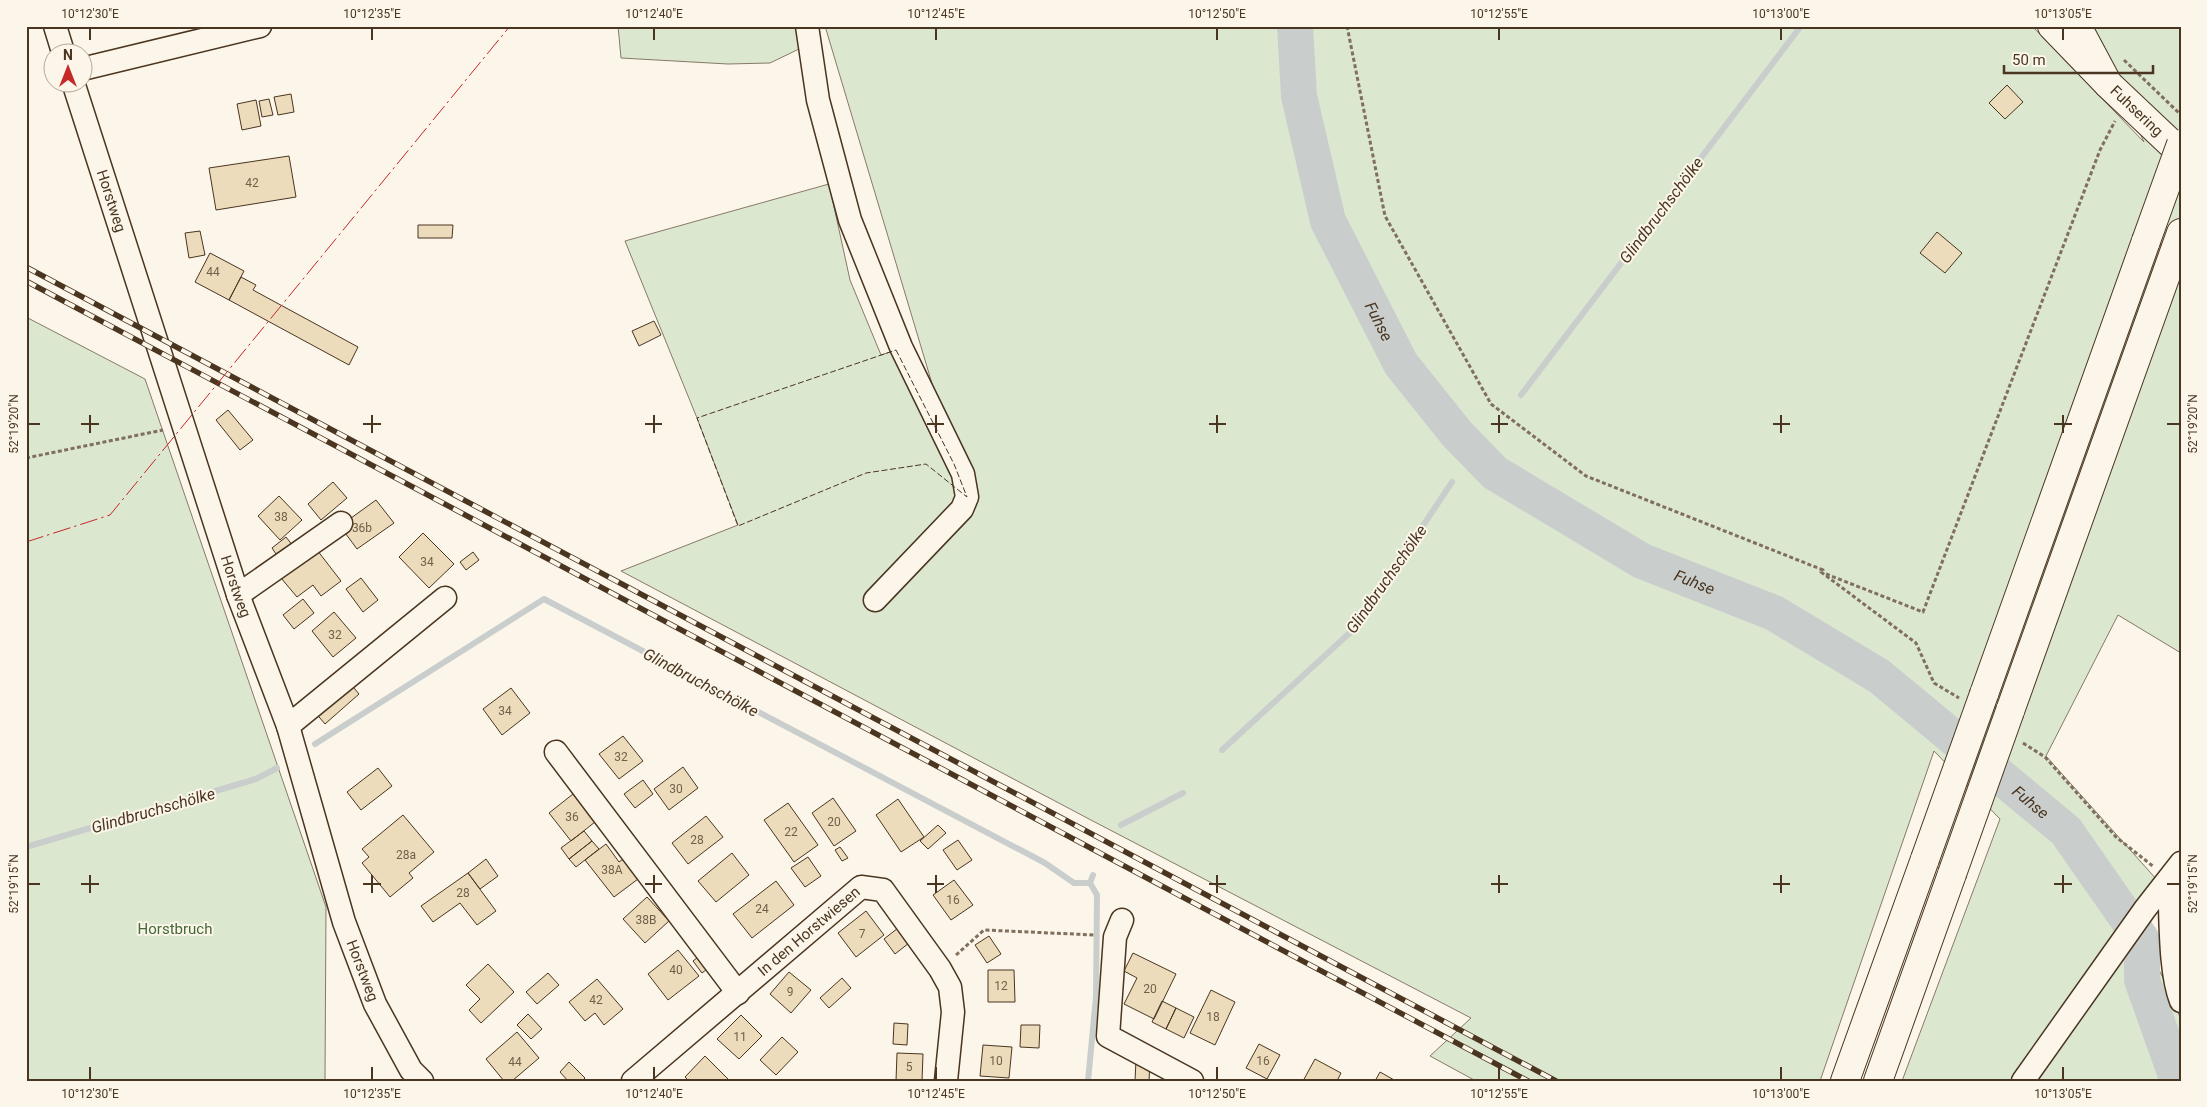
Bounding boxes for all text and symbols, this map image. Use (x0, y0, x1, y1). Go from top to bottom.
text: 10°12'30"E (61, 7, 119, 21)
text: 10°12'35"E (343, 7, 401, 21)
text: 10°12'40"E (625, 7, 683, 21)
text: 10°12'45"E (907, 7, 965, 21)
text: 10°12'50"E (1188, 7, 1246, 21)
text: 10°12'55"E (1470, 7, 1528, 21)
text: 10°13'00"E (1752, 7, 1810, 21)
text: 10°13'05"E (2034, 7, 2092, 21)
north arrow (42, 42, 92, 92)
scale bar (2004, 42, 2153, 74)
text: N (63, 47, 73, 63)
text: 50 m (2012, 51, 2046, 69)
street label: Fuhsering (2106, 82, 2167, 140)
water label: Glindbruchschölke (1615, 154, 1707, 267)
street label: Horstweg (93, 167, 130, 235)
house number: 42 (245, 176, 259, 190)
house number: 44 (206, 265, 220, 279)
water label: Fuhse (1361, 299, 1397, 344)
text: 52°19'20"N (7, 394, 21, 454)
text: 52°19'20"N (2186, 394, 2200, 454)
house number: 38 (274, 510, 288, 524)
house number: 36b (352, 521, 372, 535)
water label: Glindbruchschölke (1342, 521, 1431, 637)
street label: Horstweg (217, 553, 255, 620)
house number: 34 (420, 555, 434, 569)
water label: Fuhse (1672, 566, 1717, 599)
house number: 32 (328, 628, 342, 642)
water label: Glindbruchschölke (640, 644, 762, 721)
house number: 34 (498, 704, 512, 718)
house number: 32 (614, 750, 628, 764)
house number: 30 (669, 782, 683, 796)
water label: Fuhse (2008, 782, 2053, 823)
water label: Glindbruchschölke (89, 784, 217, 837)
house number: 36 (565, 810, 579, 824)
house number: 20 (827, 815, 841, 829)
house number: 22 (784, 825, 798, 839)
house number: 28 (690, 833, 704, 847)
house number: 28a (396, 848, 416, 862)
text: 52°19'15"N (7, 854, 21, 914)
text: 52°19'15"N (2186, 854, 2200, 914)
house number: 38A (601, 863, 623, 877)
street label: In den Horstwiesen (754, 883, 864, 980)
house number: 28 (456, 886, 470, 900)
house number: 16 (946, 893, 960, 907)
house number: 24 (755, 902, 769, 916)
house number: 38B (636, 913, 656, 927)
park label: Horstbruch (138, 920, 212, 938)
house number: 7 (859, 927, 866, 941)
street label: Horstweg (343, 937, 382, 1004)
house number: 40 (669, 963, 683, 977)
house number: 12 (994, 979, 1008, 993)
house number: 20 (1143, 982, 1157, 996)
house number: 9 (787, 985, 793, 999)
house number: 42 (589, 993, 603, 1007)
house number: 18 (1206, 1010, 1220, 1024)
house number: 11 (733, 1030, 747, 1044)
house number: 10 (989, 1054, 1003, 1068)
house number: 16 (1256, 1054, 1270, 1068)
house number: 44 (508, 1055, 522, 1069)
house number: 5 (906, 1060, 913, 1074)
text: 10°12'30"E (61, 1087, 119, 1101)
text: 10°12'35"E (343, 1087, 401, 1101)
text: 10°12'40"E (625, 1087, 683, 1101)
text: 10°12'45"E (907, 1087, 965, 1101)
text: 10°12'50"E (1188, 1087, 1246, 1101)
text: 10°12'55"E (1470, 1087, 1528, 1101)
text: 10°13'00"E (1752, 1087, 1810, 1101)
text: 10°13'05"E (2034, 1087, 2092, 1101)

